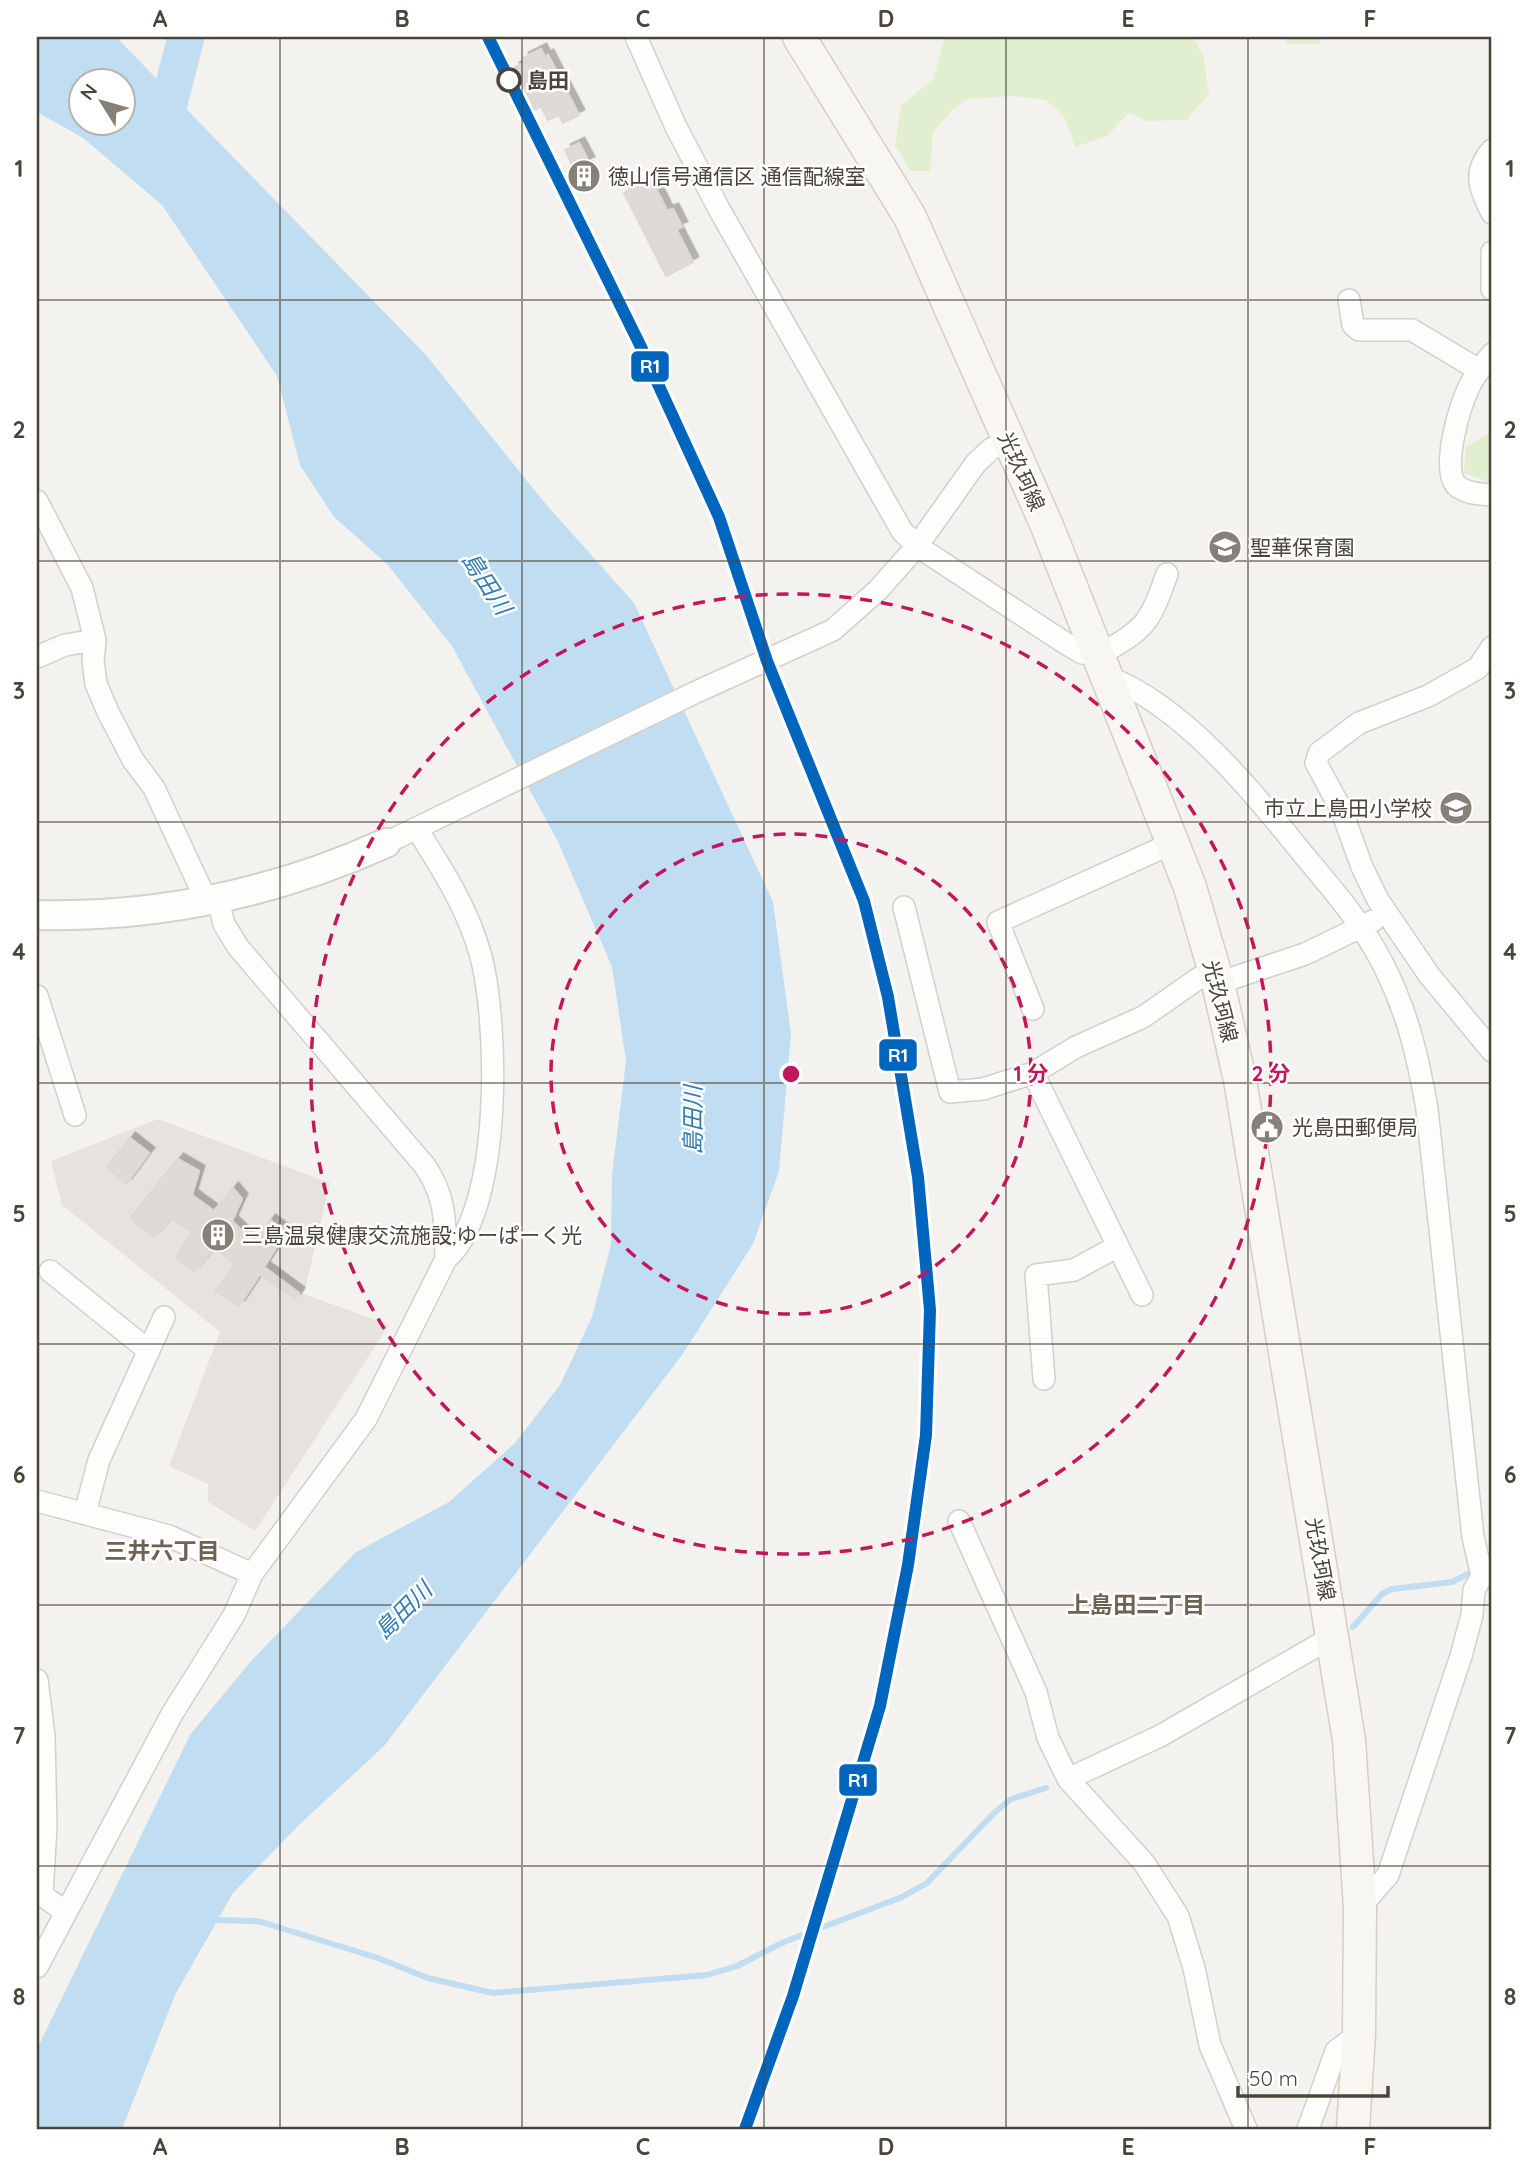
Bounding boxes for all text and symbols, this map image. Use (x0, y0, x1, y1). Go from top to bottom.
text: A (153, 4, 168, 33)
text: B (394, 4, 410, 33)
text: C (636, 4, 650, 33)
text: D (878, 4, 894, 33)
text: E (1121, 4, 1135, 33)
text: F (1364, 4, 1376, 33)
north arrow (66, 66, 136, 136)
place label: 島田 (527, 67, 569, 93)
marker: 島田 (497, 68, 521, 92)
text: N (75, 79, 102, 105)
text: 1 (15, 154, 23, 183)
text: 1 (1506, 154, 1514, 183)
building icon: 徳山信号通信区 通信配線室 (565, 157, 603, 195)
place label: 徳山信号通信区 通信配線室 (608, 163, 866, 189)
line badge: R1 (630, 350, 670, 383)
text: R1 (640, 354, 660, 378)
text: 2 (12, 415, 26, 444)
text: 2 (1503, 415, 1517, 444)
street label: 光玖珂線 (993, 427, 1051, 515)
school or university icon: 聖華保育園 (1206, 528, 1244, 566)
place label: 聖華保育園 (1250, 534, 1355, 560)
water label: 島田川 (456, 546, 520, 622)
text: 3 (13, 676, 25, 705)
text: 3 (1504, 676, 1516, 705)
school or university icon: 市立上島田小学校 (1437, 789, 1475, 827)
place label: 市立上島田小学校 (1264, 795, 1432, 821)
text: 4 (12, 937, 26, 966)
text: 4 (1503, 937, 1517, 966)
street label: 光玖珂線 (1198, 957, 1244, 1045)
line badge: R1 (878, 1038, 918, 1072)
text: R1 (888, 1043, 908, 1067)
text: 1 分 (1013, 1060, 1049, 1086)
text: 2 分 (1252, 1060, 1290, 1086)
centre of rings (779, 1062, 803, 1086)
water label: 島田川 (678, 1083, 707, 1155)
public building icon: 光島田郵便局 (1248, 1108, 1286, 1146)
place label: 光島田郵便局 (1292, 1114, 1418, 1140)
text: 5 (12, 1199, 26, 1228)
text: 5 (1503, 1199, 1517, 1228)
building icon: 三島温泉健康交流施設;ゆーぱーく光 (199, 1216, 237, 1254)
place label: 三島温泉健康交流施設;ゆーぱーく光 (242, 1222, 582, 1248)
text: 6 (13, 1460, 25, 1489)
text: 6 (1504, 1460, 1516, 1489)
street label: 光玖珂線 (1301, 1515, 1341, 1603)
district label: 三井六丁目 (105, 1536, 220, 1565)
water label: 島田川 (368, 1573, 440, 1645)
district label: 上島田二丁目 (1067, 1590, 1205, 1619)
text: 7 (13, 1721, 26, 1750)
text: 7 (1504, 1721, 1517, 1750)
line badge: R1 (838, 1763, 878, 1797)
text: R1 (848, 1768, 868, 1792)
text: 8 (13, 1982, 25, 2011)
text: 8 (1504, 1982, 1516, 2011)
scale bar (1238, 2054, 1389, 2098)
text: 50 m (1249, 2065, 1298, 2091)
text: A (153, 2132, 168, 2161)
text: B (394, 2132, 410, 2161)
text: C (636, 2132, 650, 2161)
text: D (878, 2132, 894, 2161)
text: E (1121, 2132, 1135, 2161)
text: F (1364, 2132, 1376, 2161)

